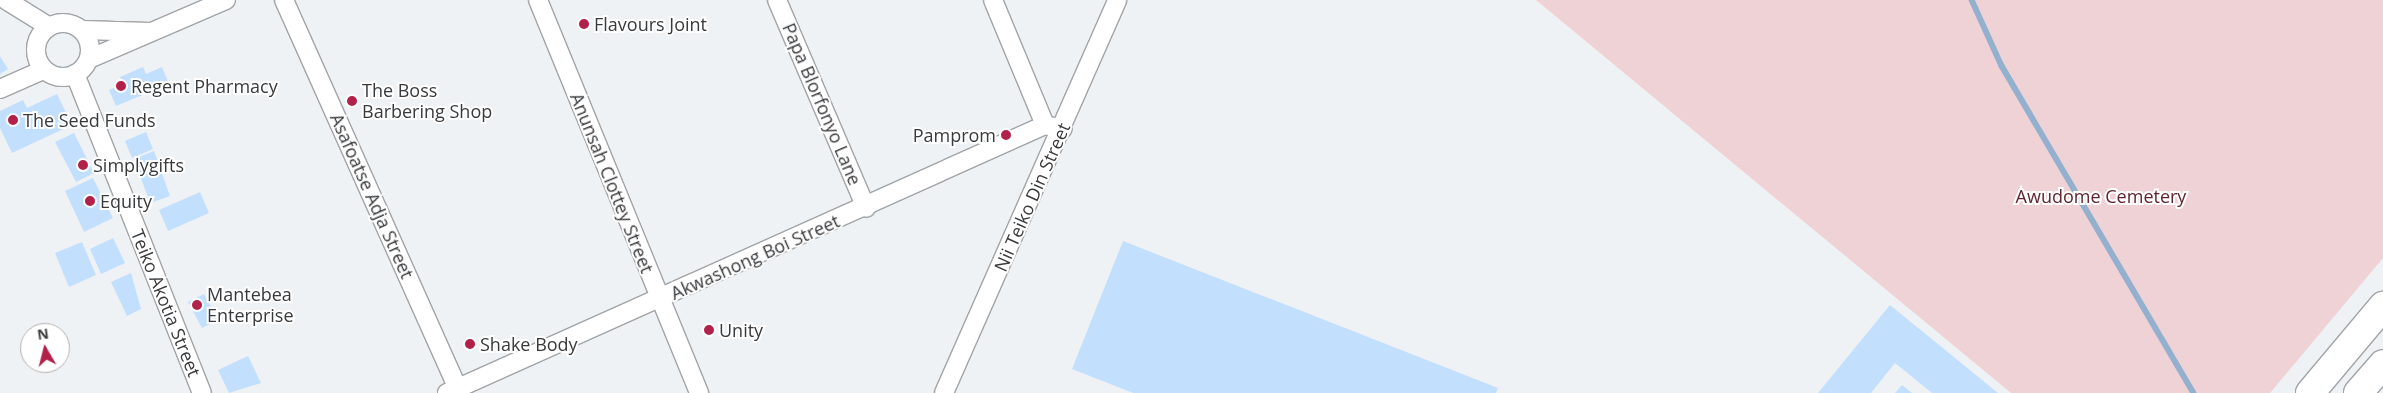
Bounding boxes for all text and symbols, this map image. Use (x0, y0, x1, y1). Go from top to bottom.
place label: Flavours Joint (594, 13, 707, 35)
marker: Flavours Joint (578, 18, 590, 30)
street label: Papa Blorfonyo Lane (778, 20, 866, 188)
place label: Regent Pharmacy (131, 75, 278, 97)
marker: Regent Pharmacy (115, 80, 127, 92)
place label: The Boss Barbering Shop (362, 80, 492, 122)
street label: Anunsah Clottey Street (566, 90, 658, 276)
marker: The Boss Barbering Shop (346, 95, 358, 107)
place label: The Seed Funds (23, 109, 155, 131)
street label: Asafoatse Adja Street (326, 110, 418, 282)
marker: The Seed Funds (7, 114, 19, 126)
street label: Nii Teiko Din Street (990, 119, 1074, 275)
place label: Pamprom (913, 124, 996, 146)
marker: Pamprom (1000, 129, 1012, 141)
place label: Simplygifts (93, 154, 184, 176)
marker: Simplygifts (77, 159, 89, 171)
park label: Awudome Cemetery (2016, 185, 2186, 207)
place label: Equity (100, 190, 152, 212)
marker: Equity (84, 195, 96, 207)
street label: Akwashong Boi Street (667, 210, 843, 304)
street label: Teiko Akotia Street (127, 226, 205, 380)
place label: Mantebea Enterprise (207, 284, 294, 326)
marker: Mantebea Enterprise (191, 299, 203, 311)
place label: Unity (719, 319, 763, 341)
north arrow (20, 323, 70, 373)
text: N (36, 323, 50, 344)
marker: Unity (703, 324, 715, 336)
place label: Shake Body (480, 333, 578, 355)
marker: Shake Body (464, 338, 476, 350)

